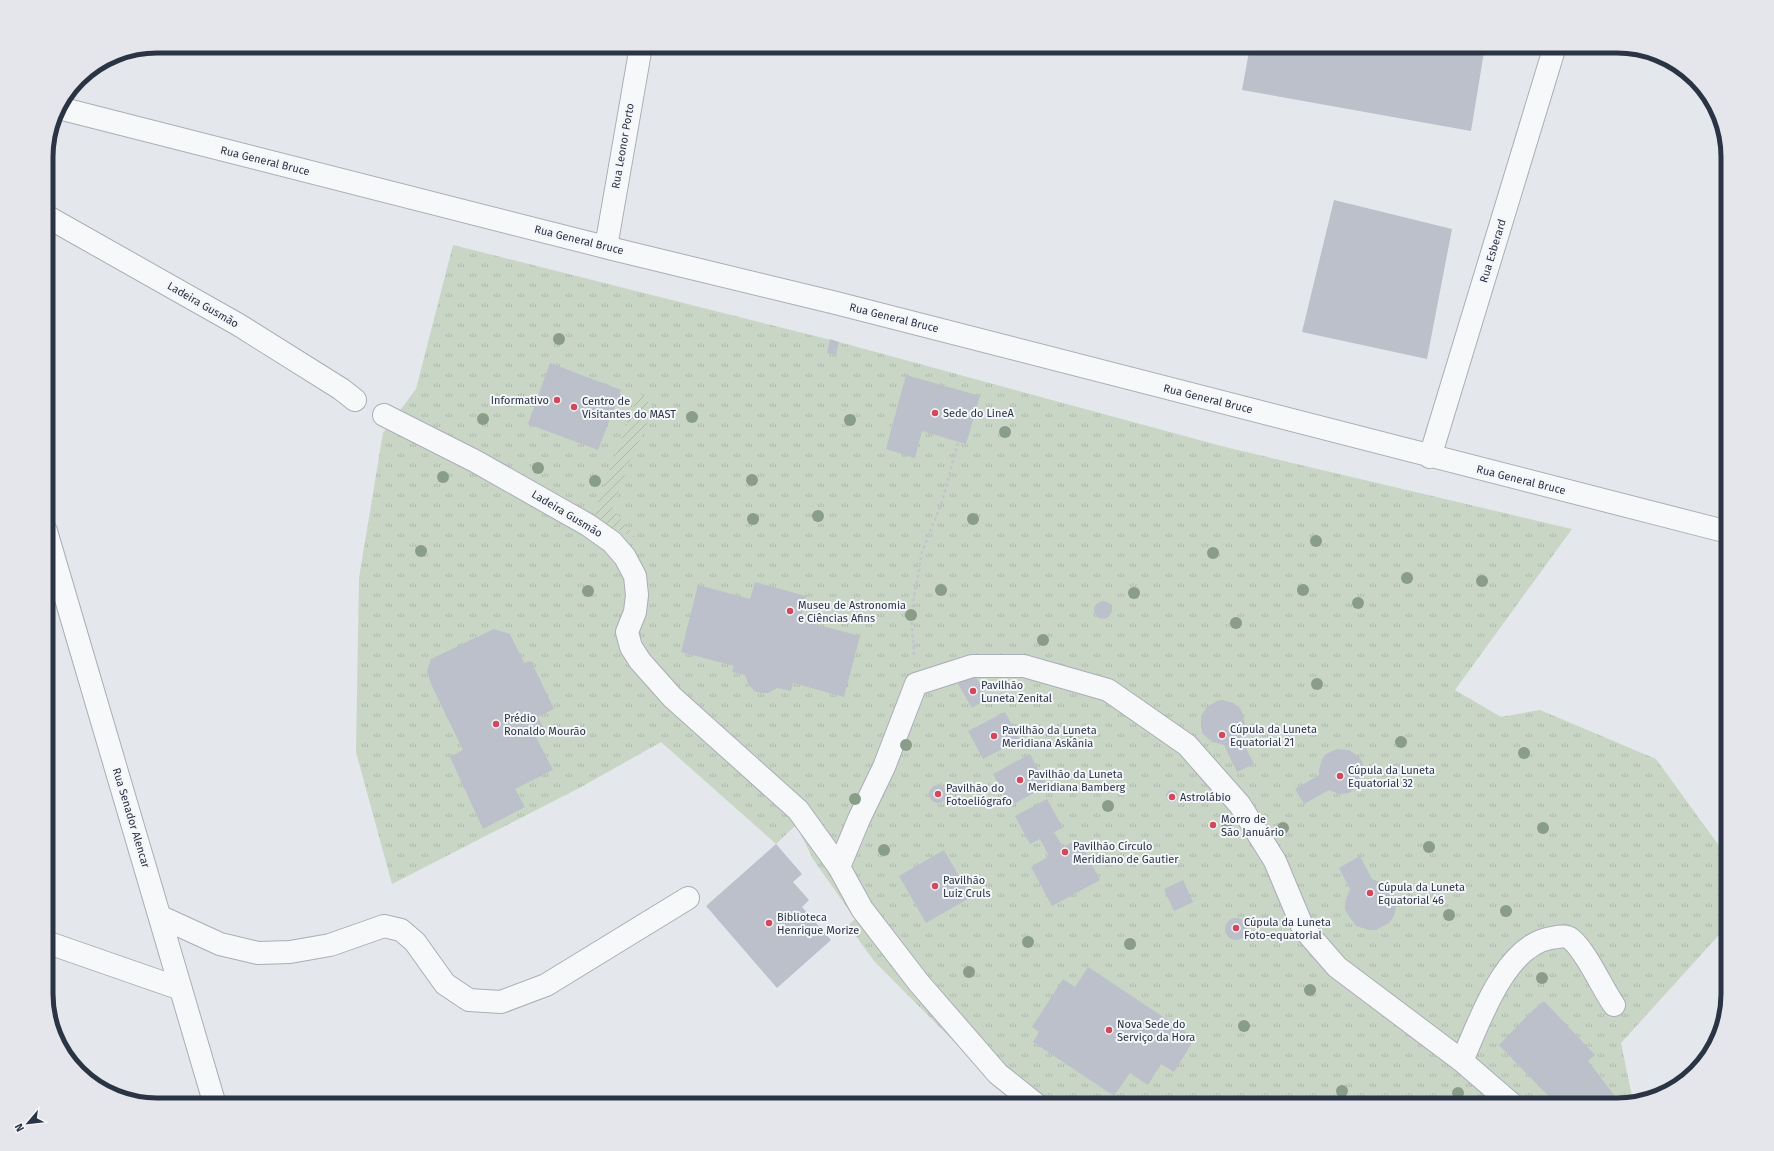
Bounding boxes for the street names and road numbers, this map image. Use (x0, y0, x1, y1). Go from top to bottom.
street label: Rua Leonor Porto (609, 102, 637, 190)
street label: Rua General Bruce (219, 144, 311, 178)
street label: Rua Esberard (1477, 218, 1509, 284)
street label: Rua General Bruce (533, 223, 625, 257)
street label: Ladeira Gusmão (165, 279, 241, 331)
street label: Rua General Bruce (848, 301, 940, 335)
street label: Rua General Bruce (1162, 382, 1254, 416)
street label: Rua General Bruce (1475, 463, 1567, 497)
street label: Ladeira Gusmão (529, 488, 605, 540)
street label: Rua Senador Alencar (110, 766, 153, 870)

